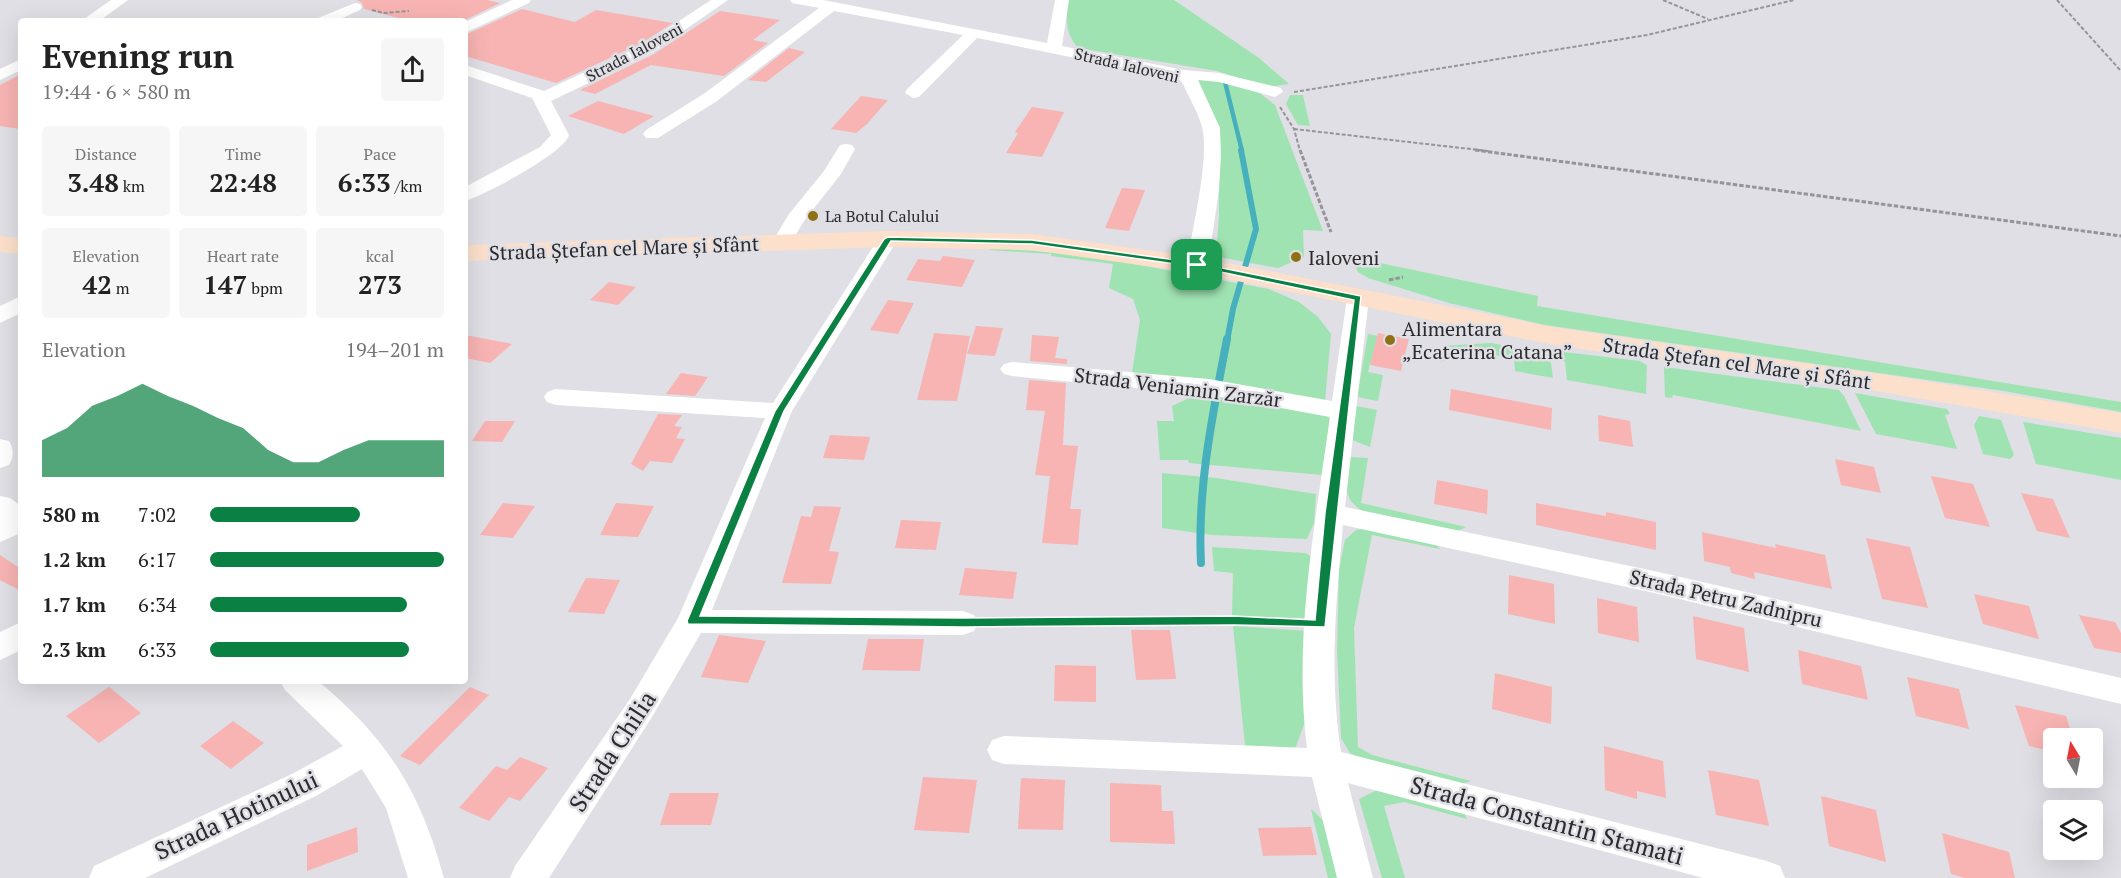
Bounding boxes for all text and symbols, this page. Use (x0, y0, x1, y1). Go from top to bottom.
street label: Strada Ialoveni (582, 17, 686, 87)
text: Evening run (42, 34, 234, 77)
button: share (381, 38, 444, 101)
street label: Strada Ialoveni (1072, 42, 1182, 88)
text: 19:44 · 6 × 580 m (42, 78, 191, 105)
text: Distance (75, 143, 137, 165)
text: Time (225, 143, 261, 165)
text: Pace (364, 143, 396, 165)
text: 3.48 (67, 165, 119, 199)
text: 22:48 (209, 165, 277, 199)
text: 6:33 (338, 165, 391, 199)
text: km (119, 175, 145, 197)
text: /km (391, 175, 422, 197)
place label: La Botul Calului (825, 205, 939, 227)
marker: La Botul Calului (806, 209, 820, 223)
street label: Strada Ștefan cel Mare și Sfânt (488, 230, 760, 266)
pin (1171, 239, 1222, 290)
place label: Ialoveni (1308, 244, 1380, 271)
text: Elevation (72, 245, 140, 267)
text: Heart rate (207, 245, 279, 267)
text: kcal (366, 245, 394, 267)
icon: arrive (1180, 248, 1213, 281)
marker: Ialoveni (1289, 250, 1303, 264)
text: 42 (82, 267, 112, 301)
text: 147 (203, 267, 247, 301)
text: 273 (358, 267, 402, 301)
text: m (112, 277, 130, 299)
text: bpm (247, 277, 283, 299)
place label: Alimentara „Ecaterina Catana” (1402, 315, 1573, 365)
street label: Strada Ștefan cel Mare și Sfânt (1601, 331, 1873, 395)
marker: Alimentara „Ecaterina Catana” (1383, 333, 1397, 347)
text: Elevation (42, 336, 126, 363)
text: 194–201 m (345, 336, 444, 363)
street label: Strada Veniamin Zarzăr (1073, 361, 1284, 413)
text: 580 m (42, 501, 100, 528)
text: 7:02 (138, 501, 177, 528)
text: 1.2 km (42, 546, 106, 573)
text: 6:17 (138, 546, 177, 573)
street label: Strada Petru Zadnipru (1627, 563, 1825, 633)
text: 1.7 km (42, 591, 106, 618)
text: 6:34 (138, 591, 177, 618)
text: 2.3 km (42, 636, 106, 663)
text: 6:33 (138, 636, 177, 663)
street label: Strada Chilia (561, 685, 663, 817)
north arrow (2043, 728, 2103, 788)
map controls (2043, 728, 2103, 860)
street label: Strada Hotinului (149, 763, 323, 867)
street label: Strada Constantin Stamati (1407, 768, 1687, 872)
button: layers (2043, 800, 2103, 860)

